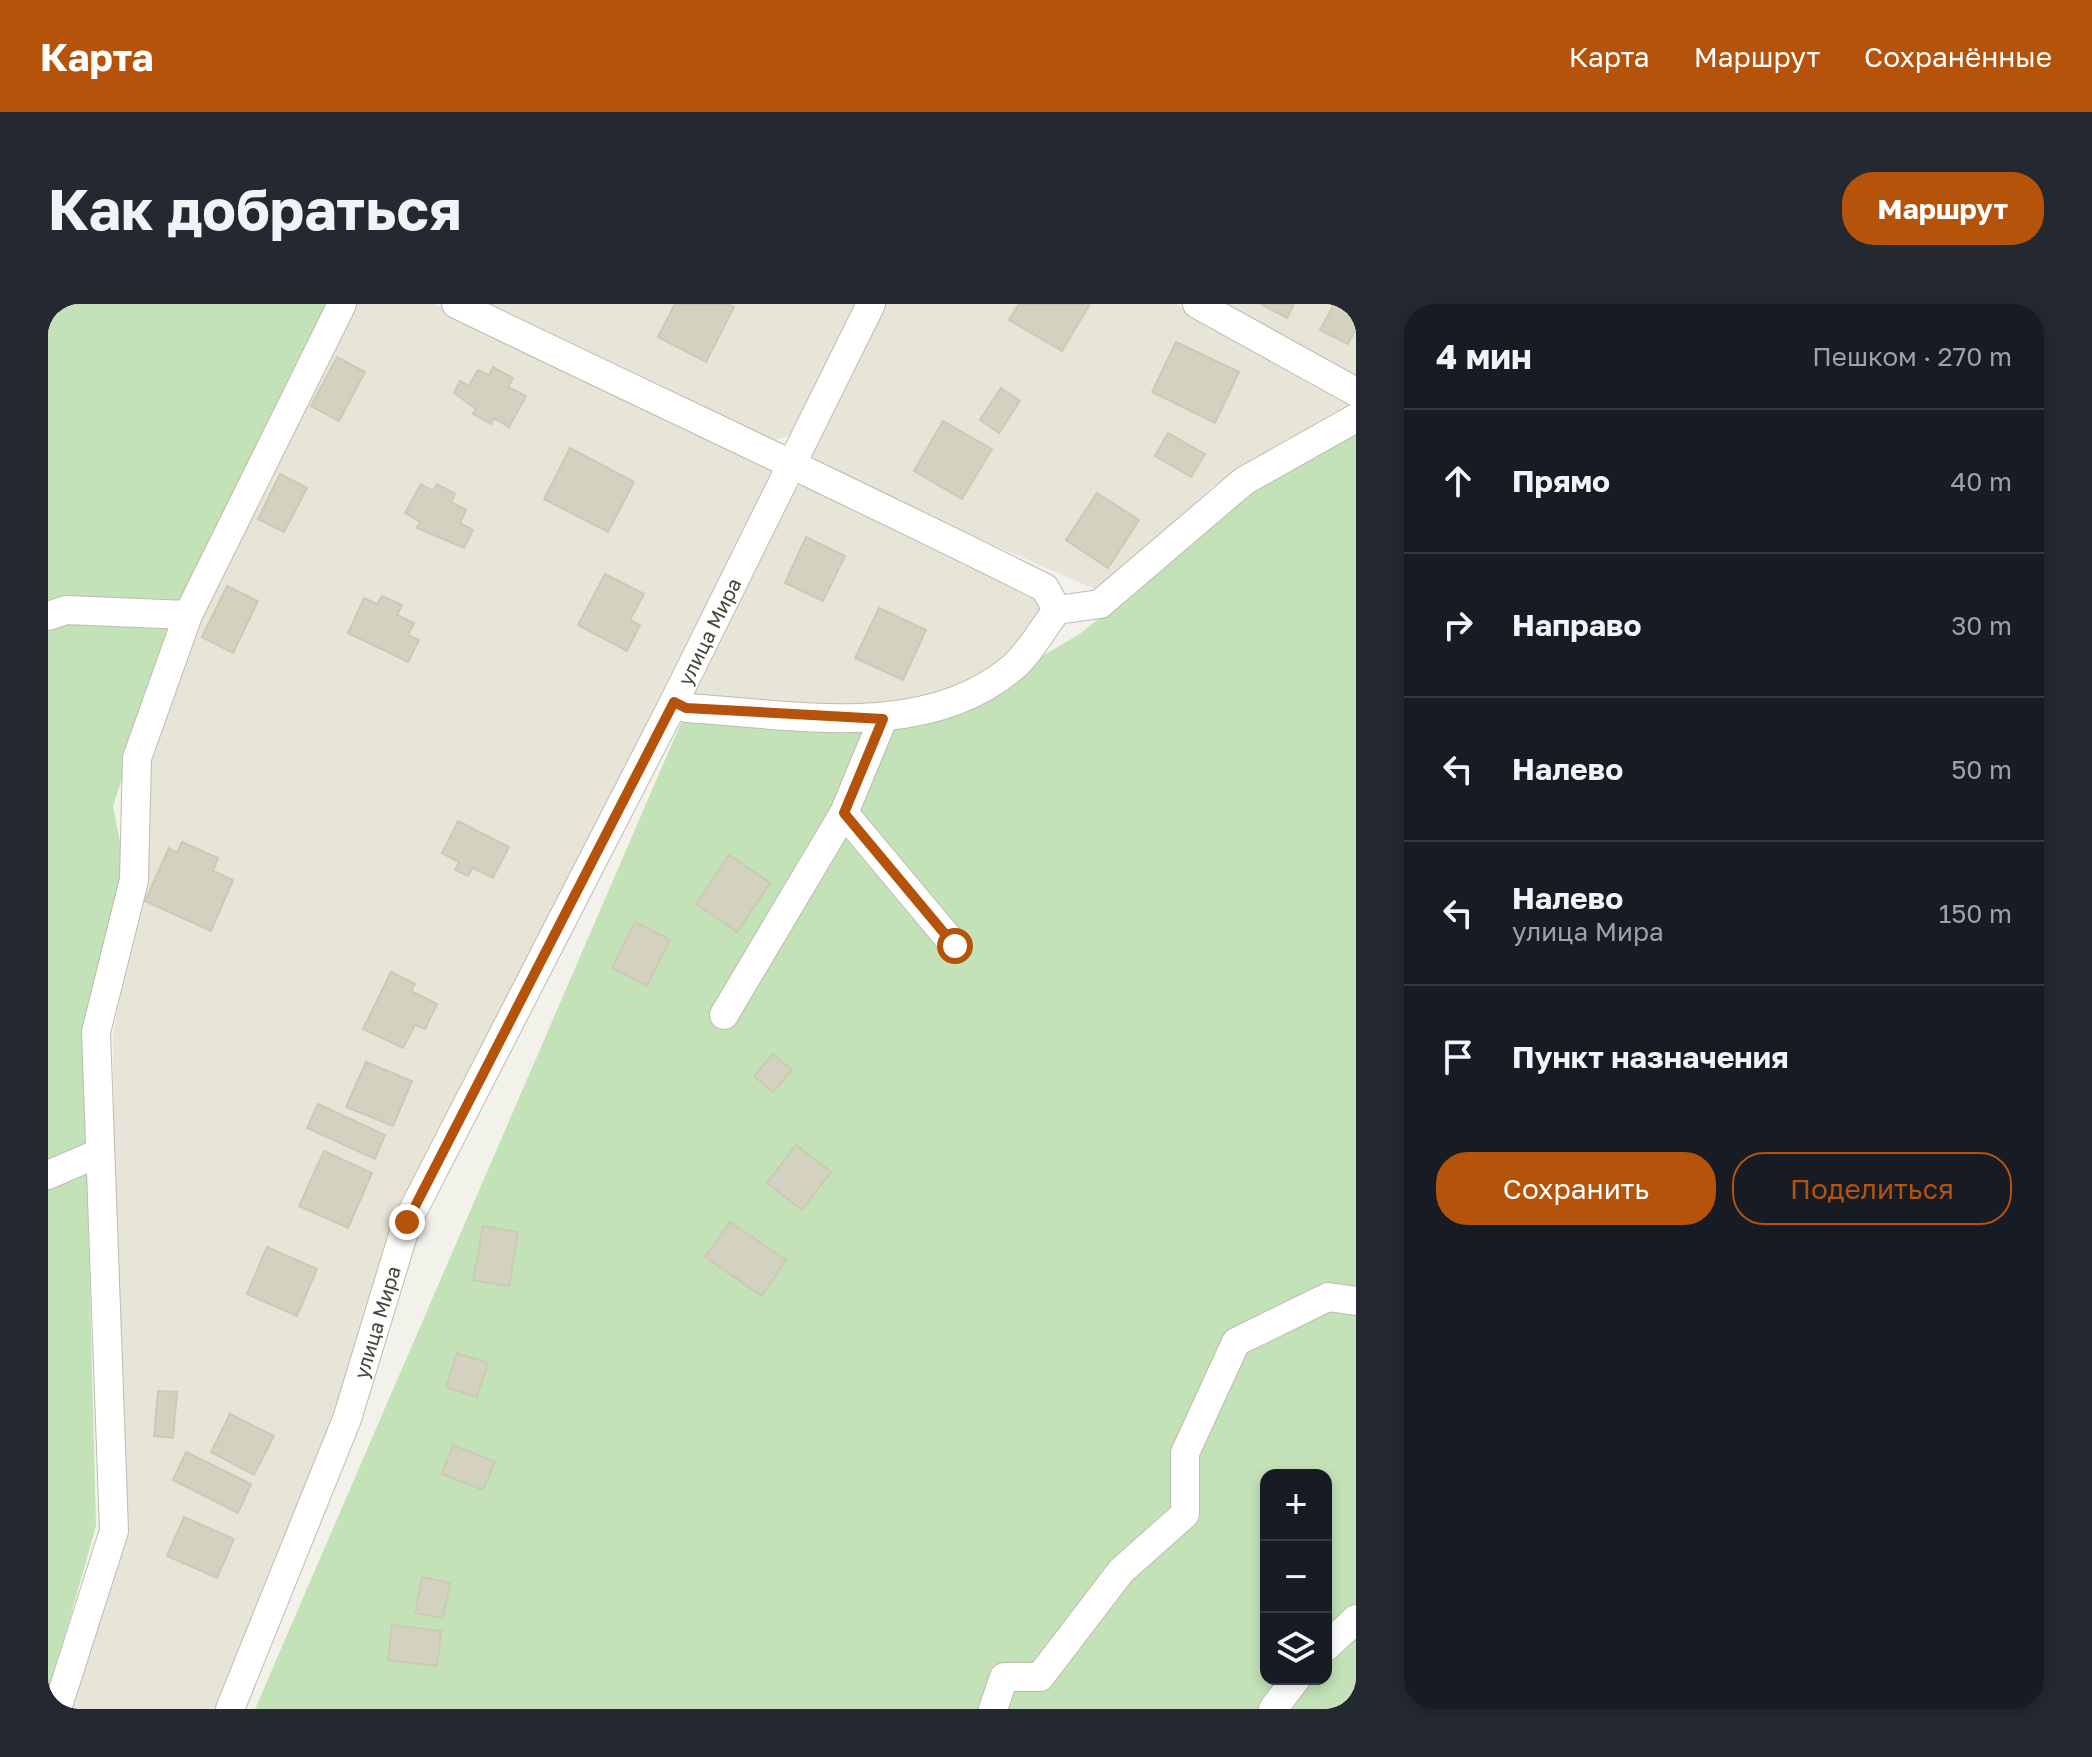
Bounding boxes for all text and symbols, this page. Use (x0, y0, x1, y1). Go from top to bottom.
text: Карта (40, 34, 153, 79)
text: Карта (1569, 40, 1650, 73)
text: Маршрут (1694, 40, 1820, 73)
text: Сохранённые (1864, 40, 2052, 73)
button: Маршрут (1842, 172, 2044, 245)
text: Как добраться (48, 175, 462, 242)
text: 4 мин (1436, 336, 1532, 376)
text: Пешком · 270 m (1812, 341, 2012, 372)
icon: ahead (1436, 459, 1480, 503)
text: Прямо (1512, 463, 1610, 499)
text: 40 m (1951, 466, 2012, 497)
street label: улица Мира (672, 574, 746, 689)
icon: right (1436, 603, 1480, 647)
text: Направо (1512, 607, 1641, 643)
text: 30 m (1951, 610, 2012, 641)
icon: left (1436, 747, 1480, 791)
text: Налево (1512, 751, 1623, 787)
text: 50 m (1951, 754, 2012, 785)
text: Налево (1512, 880, 1623, 916)
icon: left (1436, 891, 1480, 935)
text: 150 m (1939, 898, 2012, 929)
text: улица Мира (1512, 916, 1664, 947)
route start (937, 928, 973, 964)
icon: arrive (1436, 1035, 1480, 1079)
text: Пункт назначения (1512, 1039, 1789, 1075)
button: Сохранить (1436, 1152, 1716, 1225)
button: Поделиться (1732, 1152, 2012, 1225)
route end (389, 1204, 425, 1240)
street label: улица Мира (348, 1263, 405, 1381)
map controls (1260, 1469, 1332, 1685)
button: + (1260, 1469, 1332, 1541)
button: − (1260, 1541, 1332, 1613)
button: layers (1260, 1613, 1332, 1685)

